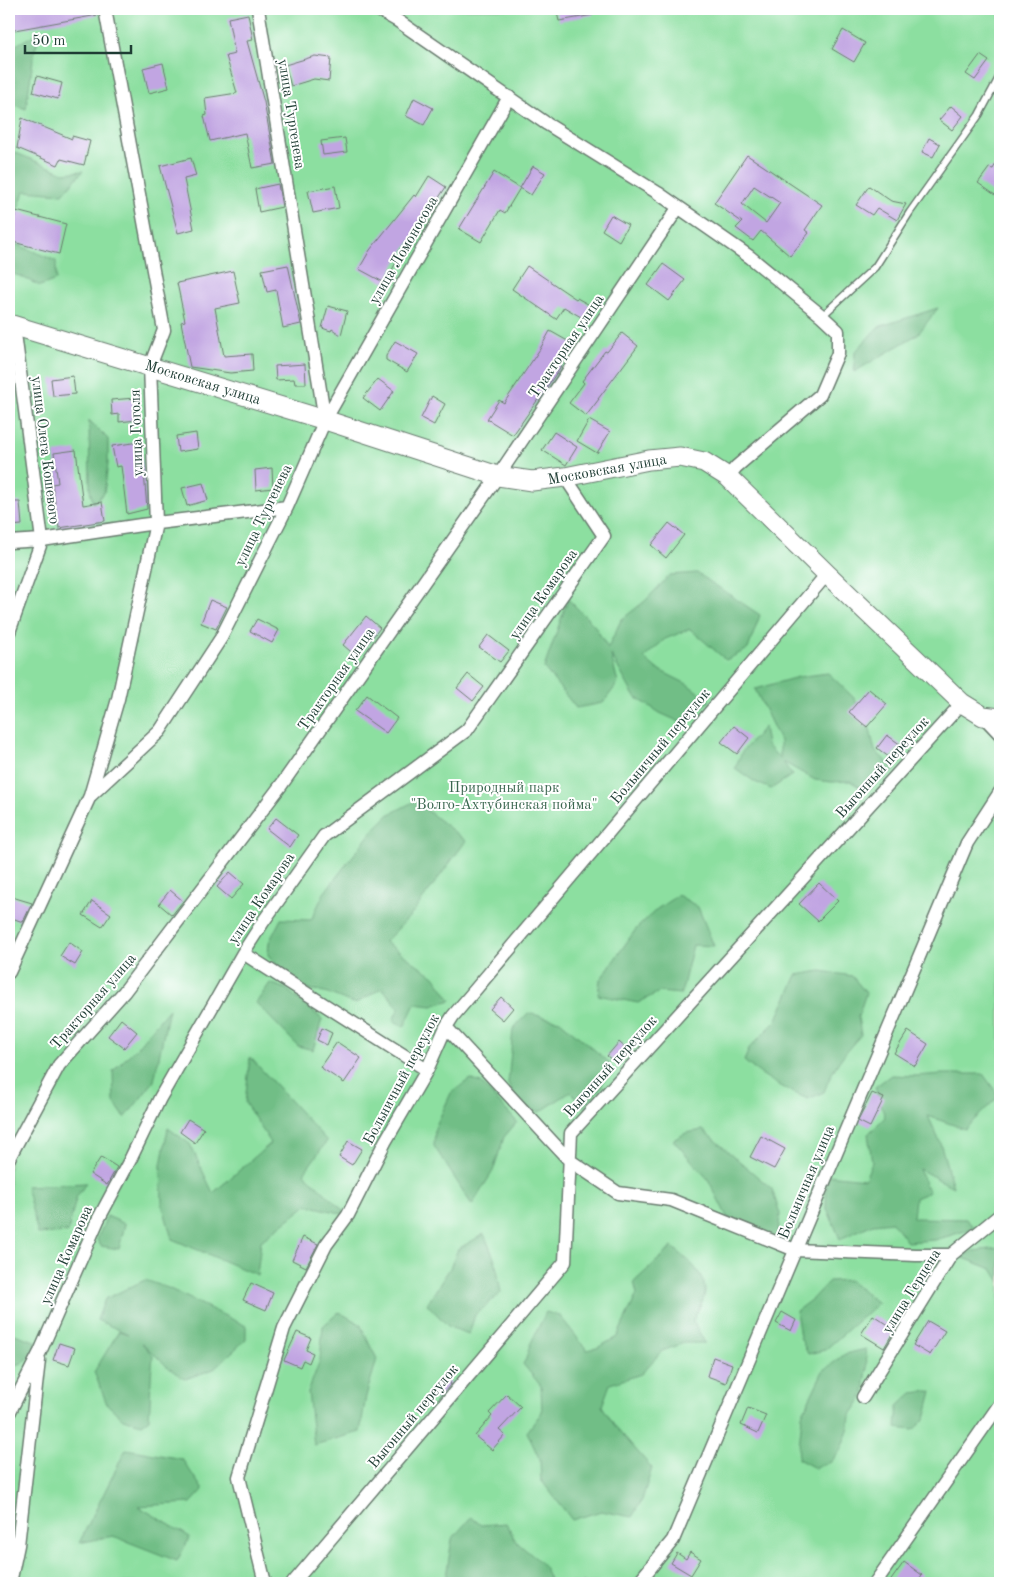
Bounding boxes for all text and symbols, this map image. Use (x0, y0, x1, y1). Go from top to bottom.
scale bar (25, 22, 131, 54)
text: 50 m (32, 34, 66, 49)
street label: улица Тургенева (274, 58, 307, 171)
street label: улица Ломоносова (367, 194, 442, 307)
street label: Тракторная улица (527, 292, 608, 401)
street label: Московская улица (143, 359, 263, 408)
street label: улица Олега Кошевого (28, 375, 61, 525)
street label: улица Гоголя (128, 389, 147, 477)
street label: Московская улица (547, 453, 669, 488)
street label: улица Тургенева (233, 462, 296, 569)
street label: улица Комарова (507, 546, 581, 643)
street label: Тракторная улица (296, 625, 379, 734)
street label: Больничный переулок (609, 686, 714, 807)
street label: Выгонный переулок (834, 714, 933, 822)
park label: Природный парк "Волго-Ахтубинская пойма" (410, 781, 598, 813)
street label: улица Комарова (226, 850, 299, 947)
street label: Тракторная улица (49, 951, 140, 1053)
street label: Больничный переулок (362, 1012, 443, 1147)
street label: Выгонный переулок (562, 1013, 661, 1121)
street label: Больничная улица (777, 1123, 838, 1241)
street label: улица Комарова (39, 1203, 96, 1307)
street label: улица Герцена (880, 1246, 945, 1337)
street label: Выгонный переулок (366, 1362, 462, 1472)

